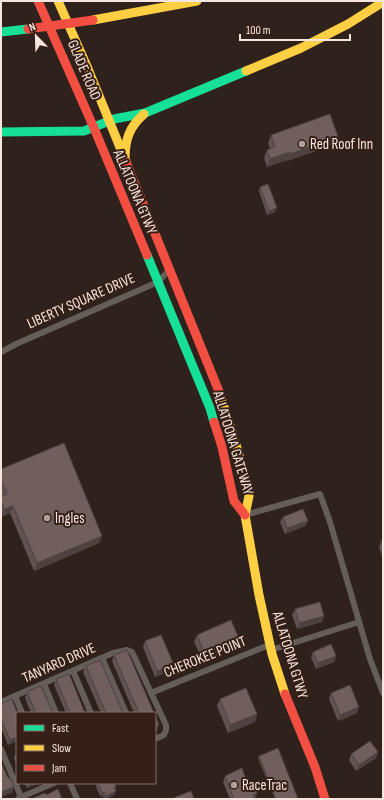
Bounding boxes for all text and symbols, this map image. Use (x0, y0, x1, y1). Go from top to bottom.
north arrow (16, 16, 56, 56)
scale bar (240, 16, 350, 42)
text: N (27, 20, 38, 34)
text: 100 m (246, 23, 271, 38)
street label: GLADE ROAD (63, 37, 105, 103)
place label: Red Roof Inn (310, 135, 373, 154)
marker: Red Roof Inn (297, 139, 307, 149)
street label: ALLATOONA GTWY (108, 146, 162, 238)
street label: LIBERTY SQUARE DRIVE (24, 269, 138, 333)
street label: ALLATOONA GATEWAY (208, 388, 258, 498)
place label: Ingles (55, 509, 85, 528)
marker: Ingles (42, 513, 52, 523)
street label: ALLATOONA GTWY (267, 608, 312, 702)
street label: CHEROKEE POINT (161, 632, 249, 682)
street label: TANYARD DRIVE (19, 638, 99, 688)
legend (16, 712, 156, 784)
text: Fast (52, 721, 69, 736)
text: Slow (52, 741, 71, 756)
text: Jam (51, 761, 67, 776)
place label: RaceTrac (242, 776, 287, 795)
marker: RaceTrac (229, 780, 239, 790)

